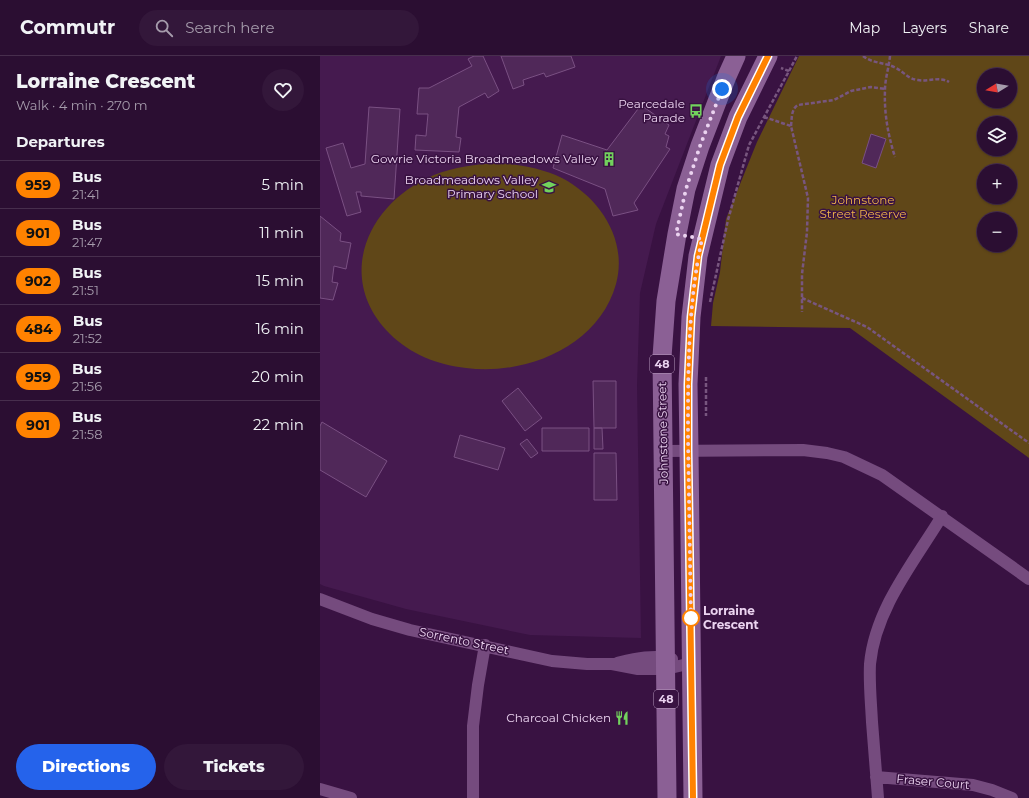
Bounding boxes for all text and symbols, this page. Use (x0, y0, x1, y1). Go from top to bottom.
search box (139, 10, 419, 46)
text: Commutr (20, 16, 115, 39)
icon: search (153, 17, 175, 39)
text: Search here (185, 18, 274, 37)
text: Map (849, 19, 880, 37)
text: Layers (902, 19, 947, 37)
text: Share (969, 19, 1009, 37)
north arrow (977, 68, 1017, 108)
map controls (977, 68, 1017, 252)
button: heart (262, 69, 304, 111)
text: Lorraine Crescent (16, 70, 195, 93)
your location (712, 79, 732, 99)
place label: Pearcedale Parade (618, 96, 685, 125)
text: Walk · 4 min · 270 m (16, 97, 147, 113)
bus stop icon: Pearcedale Parade (688, 103, 704, 119)
button: layers (977, 116, 1017, 156)
text: Departures (16, 132, 105, 151)
place label: Gowrie Victoria Broadmeadows Valley (371, 151, 598, 166)
building icon: Gowrie Victoria Broadmeadows Valley (601, 151, 617, 167)
button: + (977, 164, 1017, 204)
text: Bus (72, 167, 102, 186)
place label: Broadmeadows Valley Primary School (405, 172, 538, 201)
text: 5 min (261, 175, 304, 194)
text: 959 (25, 176, 51, 194)
school or university icon: Broadmeadows Valley Primary School (541, 179, 557, 195)
text: 21:41 (72, 186, 100, 202)
park label: Johnstone Street Reserve (819, 192, 907, 221)
button: − (977, 212, 1017, 252)
text: Bus (72, 215, 102, 234)
text: 11 min (259, 223, 304, 242)
text: 901 (26, 224, 50, 242)
text: 21:47 (72, 234, 102, 250)
text: Bus (72, 263, 102, 282)
text: 15 min (256, 271, 304, 290)
text: 902 (25, 272, 51, 290)
text: 21:51 (72, 282, 99, 298)
text: Bus (73, 311, 102, 330)
text: 16 min (255, 319, 304, 338)
text: 484 (24, 320, 53, 338)
text: 21:52 (73, 330, 102, 346)
road number: 48 (650, 355, 674, 373)
text: Bus (72, 359, 102, 378)
text: 20 min (252, 367, 304, 386)
text: 959 (25, 368, 51, 386)
text: 21:56 (72, 378, 102, 394)
street label: Johnstone Street (654, 381, 671, 485)
text: Bus (72, 407, 102, 426)
text: 22 min (253, 415, 304, 434)
text: 901 (26, 416, 50, 434)
text: 21:58 (72, 426, 103, 442)
place label: Lorraine Crescent (703, 603, 760, 632)
marker: Lorraine Crescent (682, 609, 700, 627)
street label: Sorrento Street (418, 624, 510, 657)
road number: 48 (654, 690, 678, 708)
place label: Charcoal Chicken (506, 710, 611, 725)
restaurant icon: Charcoal Chicken (614, 710, 630, 726)
button: Directions (16, 744, 156, 790)
button: Tickets (164, 744, 304, 790)
street label: Fraser Court (896, 771, 970, 792)

